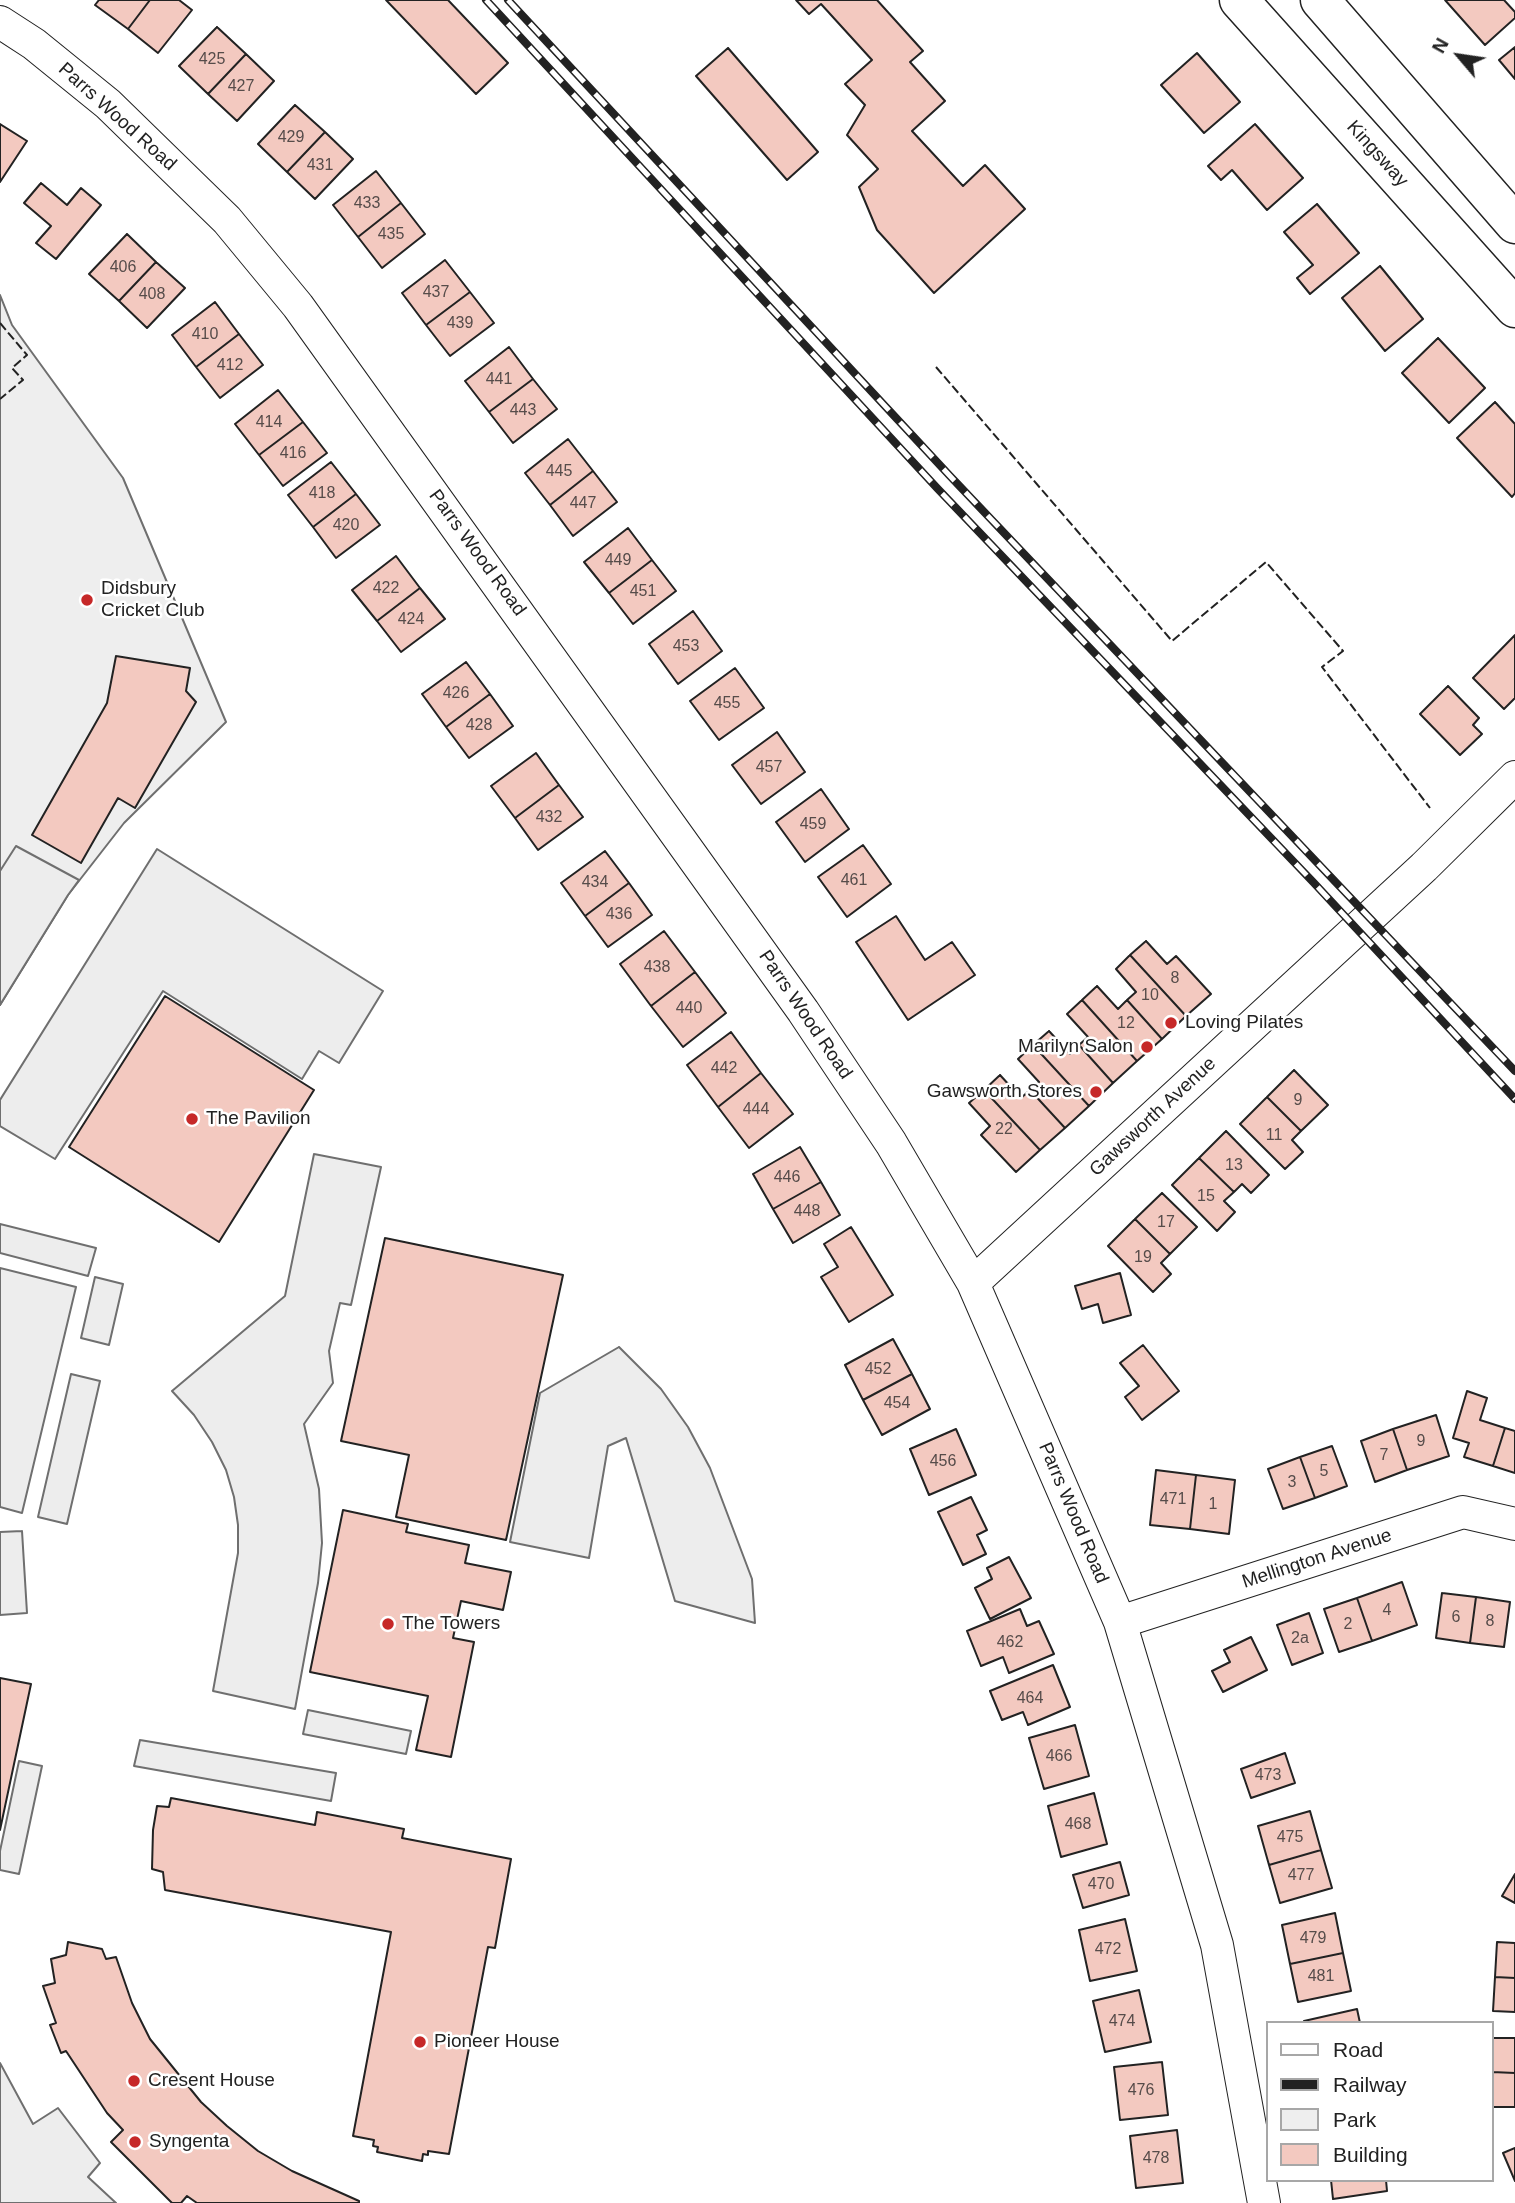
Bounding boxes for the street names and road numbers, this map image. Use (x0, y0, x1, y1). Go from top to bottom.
street label: Parrs Wood Road (53, 58, 181, 176)
street label: Kingsway (1341, 116, 1413, 192)
street label: Parrs Wood Road (423, 485, 531, 621)
street label: Parrs Wood Road (753, 946, 857, 1084)
street label: Gawsworth Avenue (1085, 1053, 1221, 1181)
street label: Parrs Wood Road (1033, 1439, 1113, 1587)
street label: Mellington Avenue (1239, 1524, 1395, 1594)

